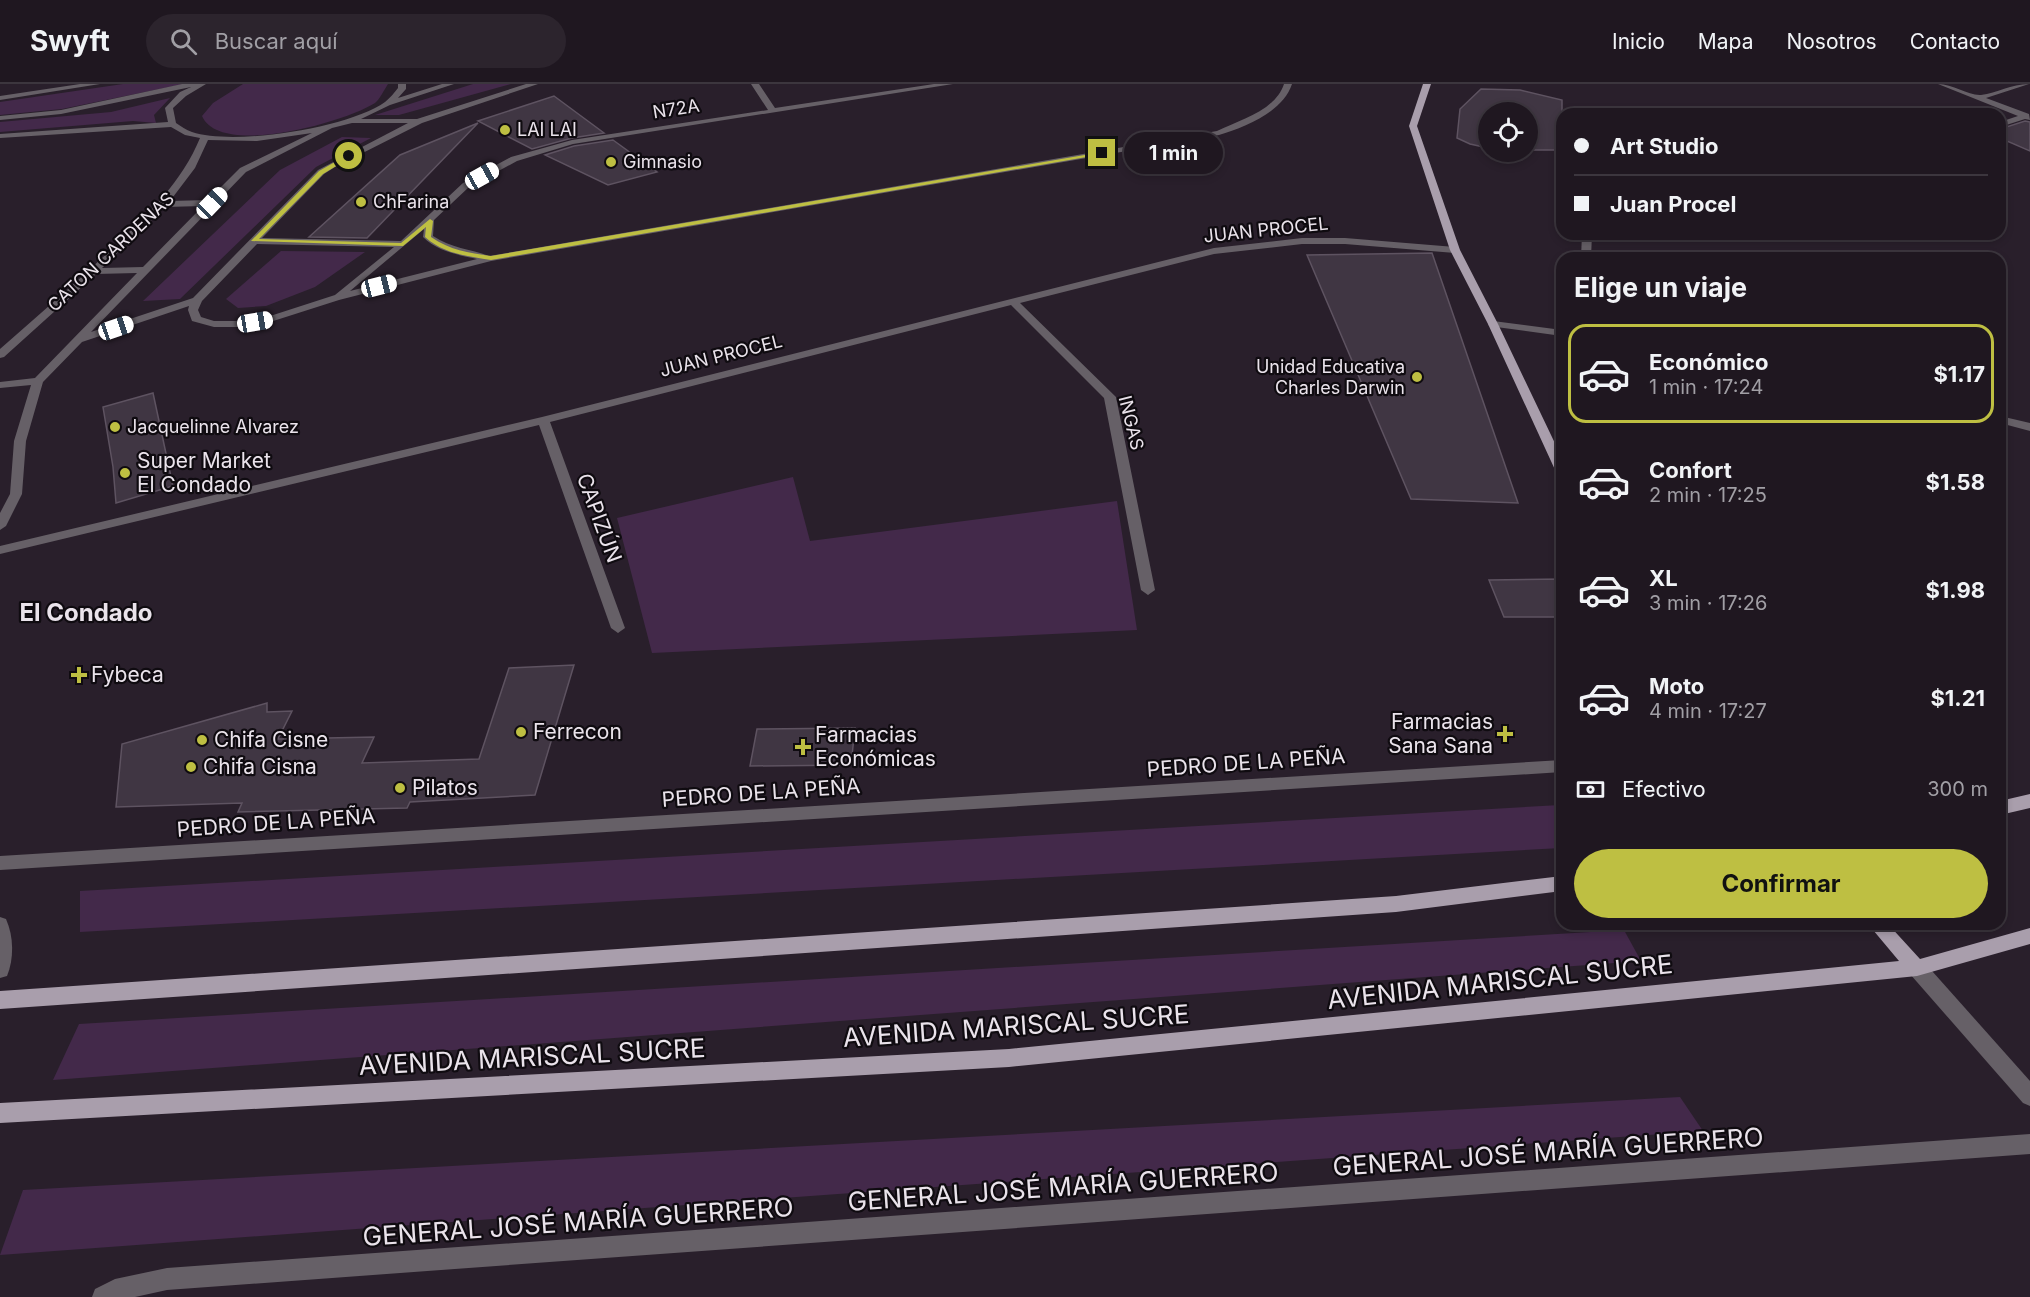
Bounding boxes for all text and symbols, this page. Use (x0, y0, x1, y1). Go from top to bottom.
search box (146, 14, 566, 68)
text: Swyft (30, 24, 110, 58)
icon: search (167, 25, 200, 58)
text: Buscar aquí (215, 28, 338, 54)
text: Inicio (1612, 29, 1665, 54)
text: Mapa (1698, 29, 1753, 54)
text: Nosotros (1786, 29, 1877, 54)
text: Contacto (1910, 29, 2000, 54)
street label: N72A (651, 94, 701, 123)
map controls (1478, 102, 1538, 162)
button: locate (1478, 102, 1538, 162)
place label: LAI LAI (517, 119, 577, 140)
marker: LAI LAI (498, 123, 512, 137)
callout: 1 min (1123, 132, 1222, 174)
text: Art Studio (1610, 133, 1719, 159)
route end (1088, 139, 1115, 166)
text: 1 min (1149, 141, 1198, 165)
route start (335, 142, 362, 169)
place label: Gimnasio (623, 151, 702, 172)
marker: Gimnasio (604, 155, 618, 169)
car (462, 159, 502, 193)
car (193, 184, 231, 222)
street label: CATON CARDENAS (43, 188, 178, 316)
place label: ChFarina (373, 191, 449, 212)
text: Juan Procel (1610, 191, 1736, 217)
marker: ChFarina (354, 195, 368, 209)
street label: JUAN PROCEL (1203, 213, 1329, 246)
text: Elige un viaje (1574, 271, 1747, 304)
car (359, 273, 399, 299)
car (236, 310, 274, 334)
car (96, 314, 136, 342)
street label: JUAN PROCEL (658, 330, 784, 381)
icon: car (1577, 347, 1631, 401)
text: Económico (1649, 349, 1768, 375)
place label: Unidad Educativa Charles Darwin (1256, 356, 1405, 398)
text: $1.17 (1933, 361, 1985, 387)
marker: Unidad Educativa Charles Darwin (1410, 370, 1424, 384)
text: 1 min · 17:24 (1649, 375, 1763, 399)
street label: INGAS (1115, 393, 1148, 452)
place label: Jacquelinne Alvarez (127, 416, 299, 437)
marker: Jacquelinne Alvarez (108, 420, 122, 434)
place label: Super Market El Condado (137, 448, 271, 497)
icon: car (1577, 455, 1631, 509)
text: Confort (1649, 457, 1732, 483)
marker: Super Market El Condado (118, 466, 132, 480)
street label: CAPIZÚN (572, 469, 628, 566)
text: $1.58 (1926, 469, 1985, 495)
text: 2 min · 17:25 (1649, 483, 1767, 507)
icon: car (1577, 563, 1631, 617)
text: XL (1649, 565, 1678, 591)
text: $1.98 (1925, 577, 1985, 603)
text: 3 min · 17:26 (1649, 591, 1767, 615)
district label: El Condado (19, 598, 153, 627)
place label: Fybeca (91, 662, 164, 687)
marker: Fybeca (72, 668, 86, 682)
icon: car (1577, 671, 1631, 725)
text: Moto (1649, 673, 1704, 699)
text: $1.21 (1930, 685, 1985, 711)
text: 4 min · 17:27 (1649, 699, 1767, 723)
place label: Farmacias Sana Sana (1388, 709, 1493, 758)
place label: Ferrecon (533, 719, 622, 744)
place label: Farmacias Económicas (815, 722, 936, 771)
marker: Ferrecon (514, 725, 528, 739)
place label: Chifa Cisne (214, 727, 328, 752)
marker: Farmacias Sana Sana (1498, 727, 1512, 741)
marker: Chifa Cisne (195, 733, 209, 747)
marker: Farmacias Económicas (796, 740, 810, 754)
street label: PEDRO DE LA PEÑA (1146, 742, 1346, 782)
place label: Chifa Cisna (203, 754, 317, 779)
marker: Chifa Cisna (184, 760, 198, 774)
street label: PEDRO DE LA PEÑA (661, 772, 861, 812)
icon: cash (1574, 773, 1607, 806)
place label: Pilatos (412, 775, 478, 800)
text: Efectivo (1622, 776, 1706, 802)
text: 300 m (1927, 777, 1988, 801)
marker: Pilatos (393, 781, 407, 795)
street label: PEDRO DE LA PEÑA (176, 802, 376, 842)
button: Confirmar (1574, 849, 1988, 918)
street label: AVENIDA MARISCAL SUCRE (1326, 948, 1674, 1015)
street label: AVENIDA MARISCAL SUCRE (842, 998, 1190, 1053)
street label: AVENIDA MARISCAL SUCRE (358, 1032, 706, 1081)
street label: GENERAL JOSÉ MARÍA GUERRERO (1332, 1121, 1764, 1182)
street label: GENERAL JOSÉ MARÍA GUERRERO (847, 1156, 1279, 1217)
street label: GENERAL JOSÉ MARÍA GUERRERO (362, 1191, 794, 1252)

